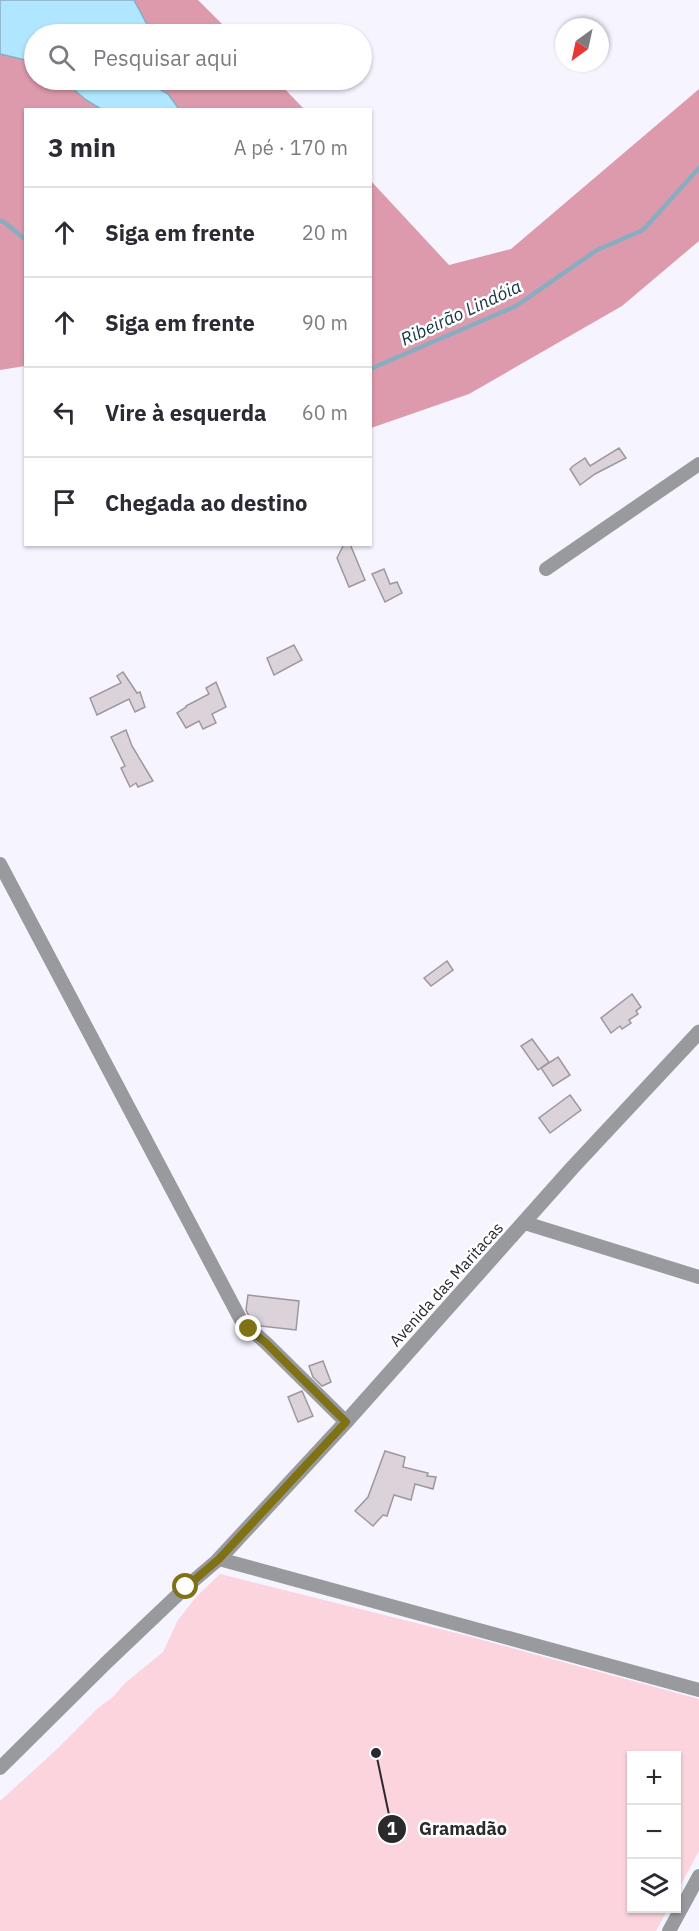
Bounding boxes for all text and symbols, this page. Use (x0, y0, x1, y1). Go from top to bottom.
north arrow (555, 18, 609, 72)
search box (24, 24, 372, 90)
icon: search (45, 41, 78, 74)
text: Pesquisar aqui (93, 43, 238, 72)
text: 3 min (48, 130, 116, 164)
text: A pé · 170 m (234, 134, 348, 161)
icon: ahead (48, 216, 81, 249)
text: Siga em frente (105, 218, 255, 247)
text: 20 m (302, 219, 348, 246)
water label: Ribeirão Lindóia (397, 275, 525, 351)
icon: ahead (48, 306, 81, 339)
text: Siga em frente (105, 308, 255, 337)
text: 90 m (302, 309, 348, 336)
icon: left (48, 396, 81, 429)
text: Vire à esquerda (105, 398, 267, 427)
text: 60 m (302, 399, 348, 426)
icon: arrive (48, 486, 81, 519)
text: Chegada ao destino (105, 488, 308, 517)
street label: Avenida das Maritacas (385, 1218, 507, 1350)
route end (235, 1315, 261, 1341)
route start (172, 1573, 198, 1599)
map controls (627, 1751, 681, 1913)
button: + (627, 1751, 681, 1805)
button: − (627, 1805, 681, 1859)
callout: Gramadão (377, 1811, 519, 1847)
text: 1 (387, 1817, 398, 1840)
text: Gramadão (419, 1817, 507, 1840)
button: layers (627, 1859, 681, 1913)

